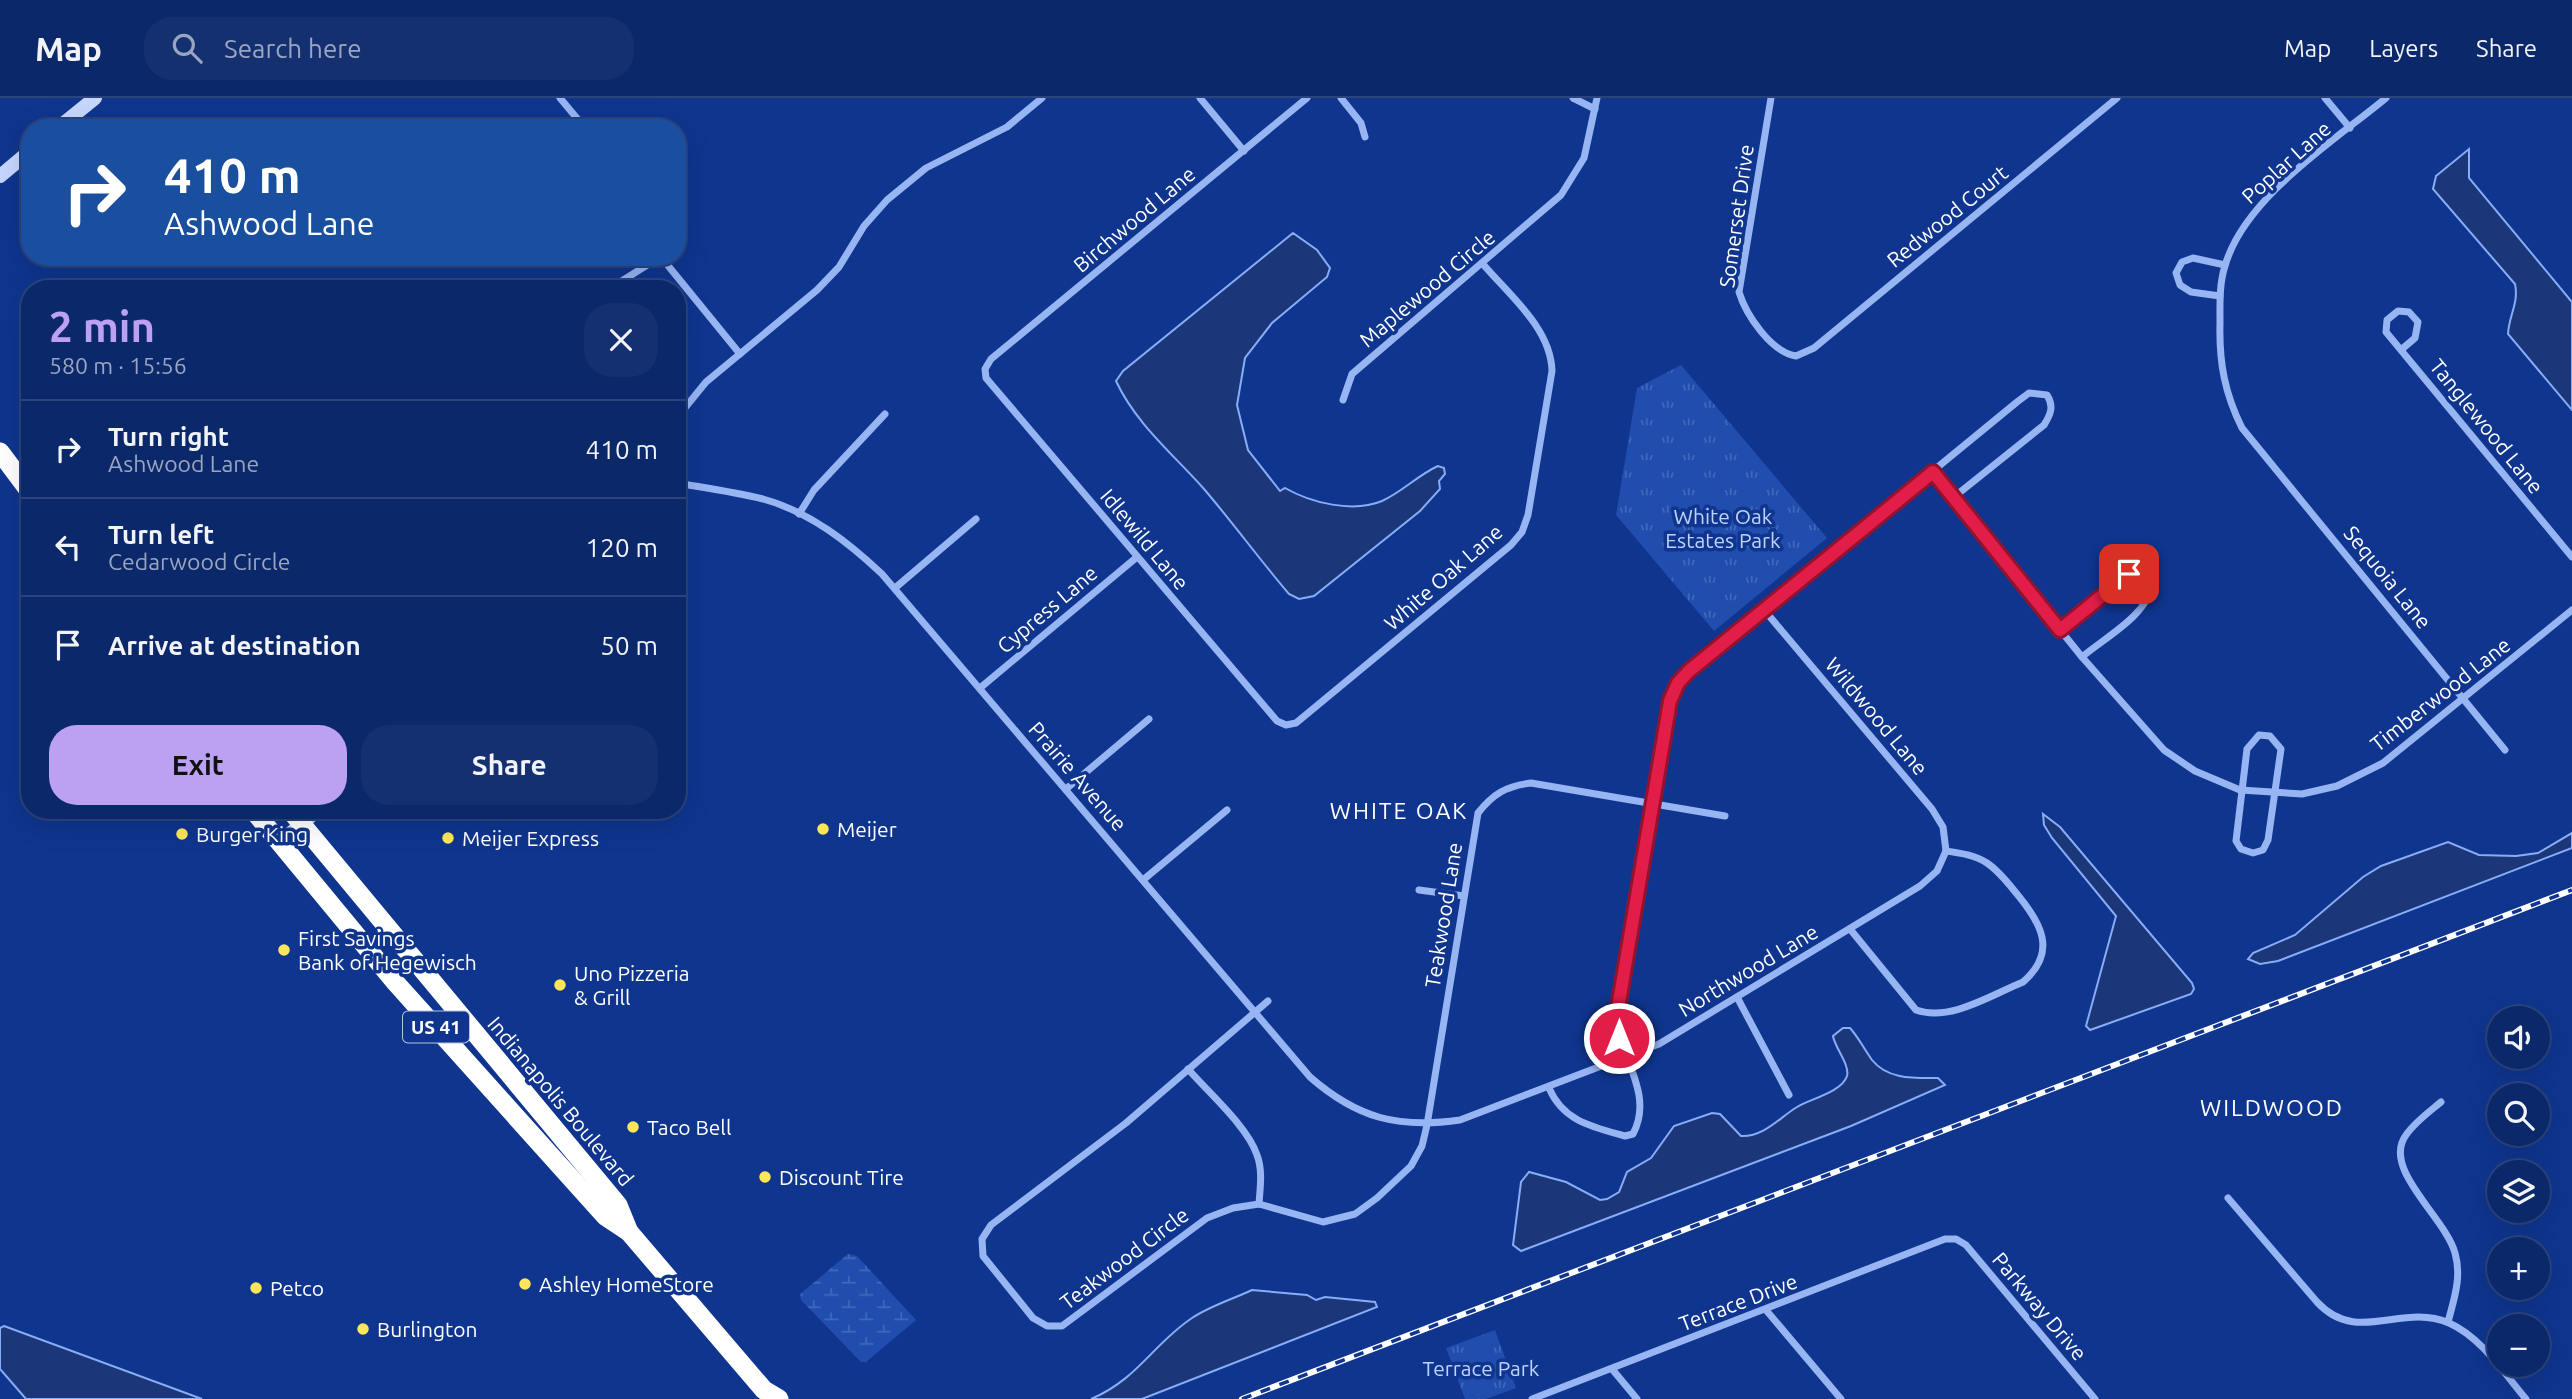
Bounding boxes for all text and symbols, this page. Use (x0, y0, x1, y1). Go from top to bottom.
search box (144, 17, 634, 80)
icon: search (168, 29, 206, 67)
text: Map (35, 30, 102, 67)
text: Search here (224, 34, 362, 63)
text: Map (2284, 35, 2331, 62)
text: Layers (2369, 35, 2438, 62)
text: Share (2476, 35, 2537, 62)
street label: Poplar Lane (2237, 116, 2335, 208)
street label: Somerset Drive (1714, 143, 1758, 289)
icon: right (49, 147, 140, 238)
text: 410 m (164, 147, 301, 202)
street label: Redwood Court (1882, 160, 2012, 272)
street label: Birchwood Lane (1068, 161, 1200, 277)
text: Ashwood Lane (164, 205, 374, 241)
street label: Maplewood Circle (1355, 224, 1499, 352)
text: 2 min (49, 303, 155, 350)
button: close (584, 303, 658, 377)
text: 580 m · 15:56 (49, 353, 187, 378)
street label: Tanglewood Lane (2425, 354, 2549, 498)
text: Turn right (108, 422, 229, 451)
icon: right (49, 430, 87, 468)
text: 410 m (586, 435, 658, 464)
text: Ashwood Lane (108, 451, 259, 476)
street label: Idlewild Lane (1096, 484, 1194, 594)
park label: White Oak Estates Park (1665, 504, 1781, 552)
street label: White Oak Lane (1379, 519, 1507, 635)
text: Turn left (108, 520, 214, 549)
street label: Sequoia Lane (2339, 521, 2437, 633)
icon: left (49, 528, 87, 566)
text: 120 m (586, 533, 658, 562)
pin (2099, 544, 2159, 604)
text: Cedarwood Circle (108, 549, 290, 574)
icon: arrive (2110, 555, 2148, 593)
street label: Cypress Lane (992, 560, 1102, 658)
icon: arrive (49, 626, 87, 664)
text: Arrive at destination (108, 631, 361, 660)
text: 50 m (600, 631, 658, 660)
street label: Timberwood Lane (2365, 632, 2515, 756)
street label: Wildwood Lane (1821, 652, 1933, 780)
street label: Prairie Avenue (1024, 717, 1132, 835)
button: Exit (49, 725, 347, 805)
button: Share (361, 725, 658, 805)
district label: WHITE OAK (1330, 798, 1468, 823)
place label: Meijer (837, 817, 897, 841)
marker: Meijer (815, 821, 831, 837)
place label: Burger King (196, 822, 308, 846)
marker: Burger King (174, 826, 190, 842)
place label: Meijer Express (462, 826, 599, 850)
marker: Meijer Express (440, 830, 456, 846)
street label: Teakwood Lane (1420, 841, 1466, 989)
street label: Northwood Lane (1674, 919, 1822, 1021)
place label: First Savings Bank of Hegewisch (298, 926, 477, 974)
marker: First Savings Bank of Hegewisch (276, 942, 292, 958)
place label: Uno Pizzeria & Grill (574, 961, 690, 1009)
marker: Uno Pizzeria & Grill (552, 977, 568, 993)
position arrow (1582, 1001, 1656, 1075)
map controls (2487, 1006, 2550, 1377)
button: sound (2487, 1006, 2550, 1069)
road number: US 41 (403, 1012, 469, 1043)
street label: Indianapolis Boulevard (483, 1012, 639, 1190)
button: search (2487, 1083, 2550, 1146)
district label: WILDWOOD (2200, 1095, 2344, 1120)
place label: Taco Bell (647, 1115, 731, 1139)
marker: Taco Bell (625, 1119, 641, 1135)
button: layers (2487, 1160, 2550, 1223)
place label: Discount Tire (779, 1165, 904, 1189)
marker: Discount Tire (757, 1169, 773, 1185)
street label: Teakwood Circle (1055, 1202, 1193, 1314)
button: + (2487, 1237, 2550, 1300)
street label: Parkway Drive (1988, 1247, 2092, 1365)
street label: Terrace Drive (1675, 1268, 1801, 1336)
place label: Ashley HomeStore (539, 1272, 714, 1296)
place label: Petco (270, 1276, 324, 1300)
marker: Ashley HomeStore (517, 1276, 533, 1292)
marker: Petco (248, 1280, 264, 1296)
button: − (2487, 1314, 2550, 1377)
place label: Burlington (377, 1317, 477, 1341)
marker: Burlington (355, 1321, 371, 1337)
park label: Terrace Park (1423, 1356, 1540, 1380)

